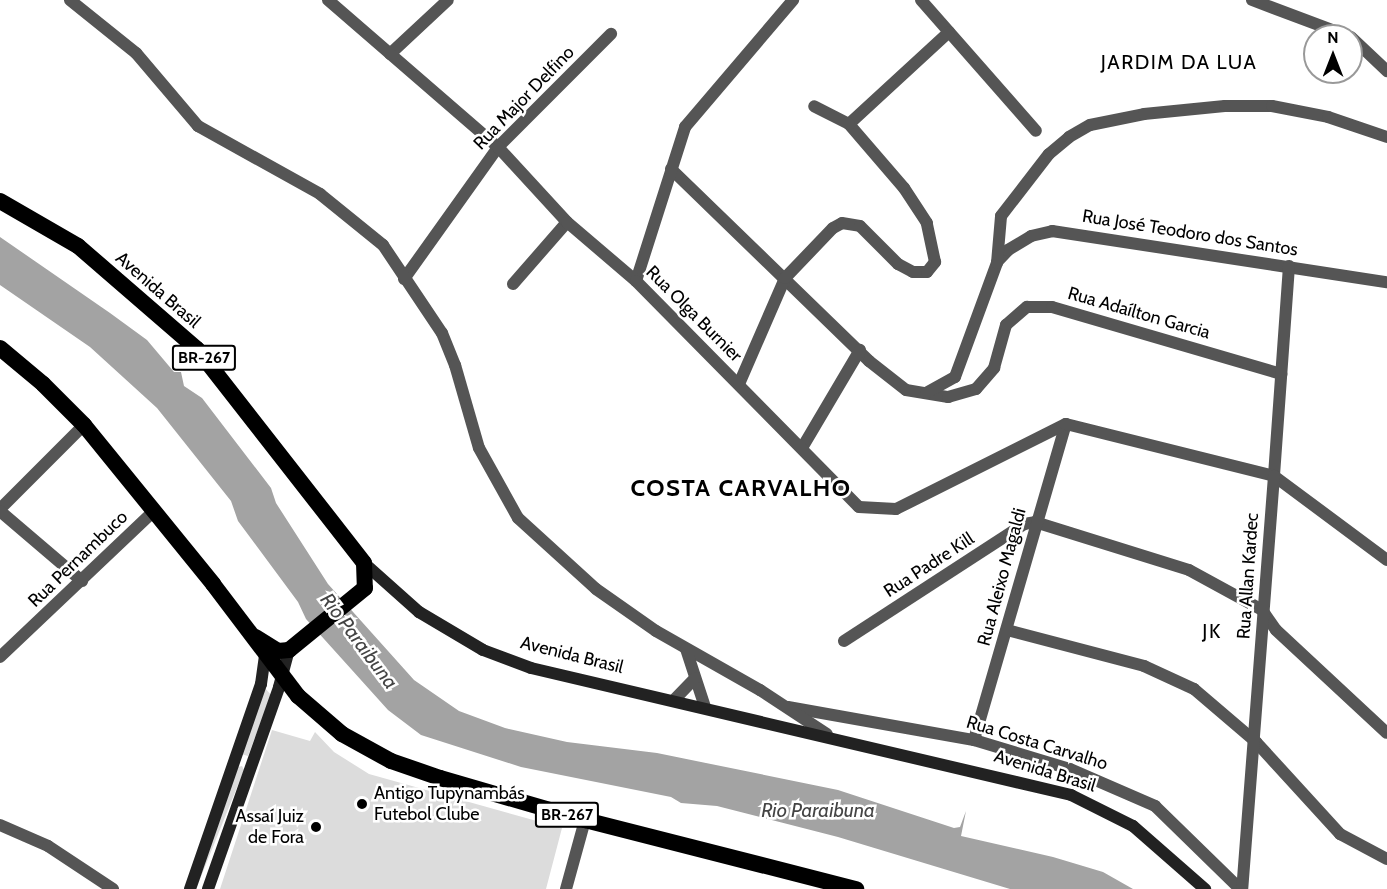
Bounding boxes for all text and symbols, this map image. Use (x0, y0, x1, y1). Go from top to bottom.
north arrow (1303, 24, 1363, 84)
text: N (1327, 28, 1339, 47)
street label: Rua Major Delfino (469, 42, 579, 154)
district label: JARDIM DA LUA (1101, 50, 1257, 74)
street label: Rua José Teodoro dos Santos (1081, 205, 1299, 261)
street label: Avenida Brasil (111, 247, 205, 333)
street label: Rua Olga Burnier (641, 261, 747, 367)
street label: Rua Adaílton Garcia (1065, 282, 1213, 344)
road number: BR-267 (171, 345, 237, 371)
district label: COSTA CARVALHO (630, 474, 852, 502)
street label: Rua Pernambuco (24, 506, 132, 612)
street label: Rua Aleixo Magaldi (973, 506, 1031, 648)
street label: Rua Allan Kardec (1233, 512, 1263, 640)
street label: Rua Padre Kill (880, 528, 978, 602)
water label: Rio Paraibuna (315, 588, 403, 694)
district label: JK (1202, 619, 1222, 643)
street label: Avenida Brasil (518, 632, 626, 678)
street label: Rua Costa Carvalho (964, 711, 1110, 775)
street label: Avenida Brasil (992, 745, 1098, 797)
place label: Antigo Tupynambás Futebol Clube (374, 783, 525, 826)
marker: Antigo Tupynambás Futebol Clube (355, 797, 369, 811)
water label: Rio Paraibuna (761, 798, 875, 822)
road number: BR-267 (534, 802, 600, 828)
place label: Assaí Juiz de Fora (235, 806, 304, 848)
marker: Assaí Juiz de Fora (309, 820, 323, 834)

